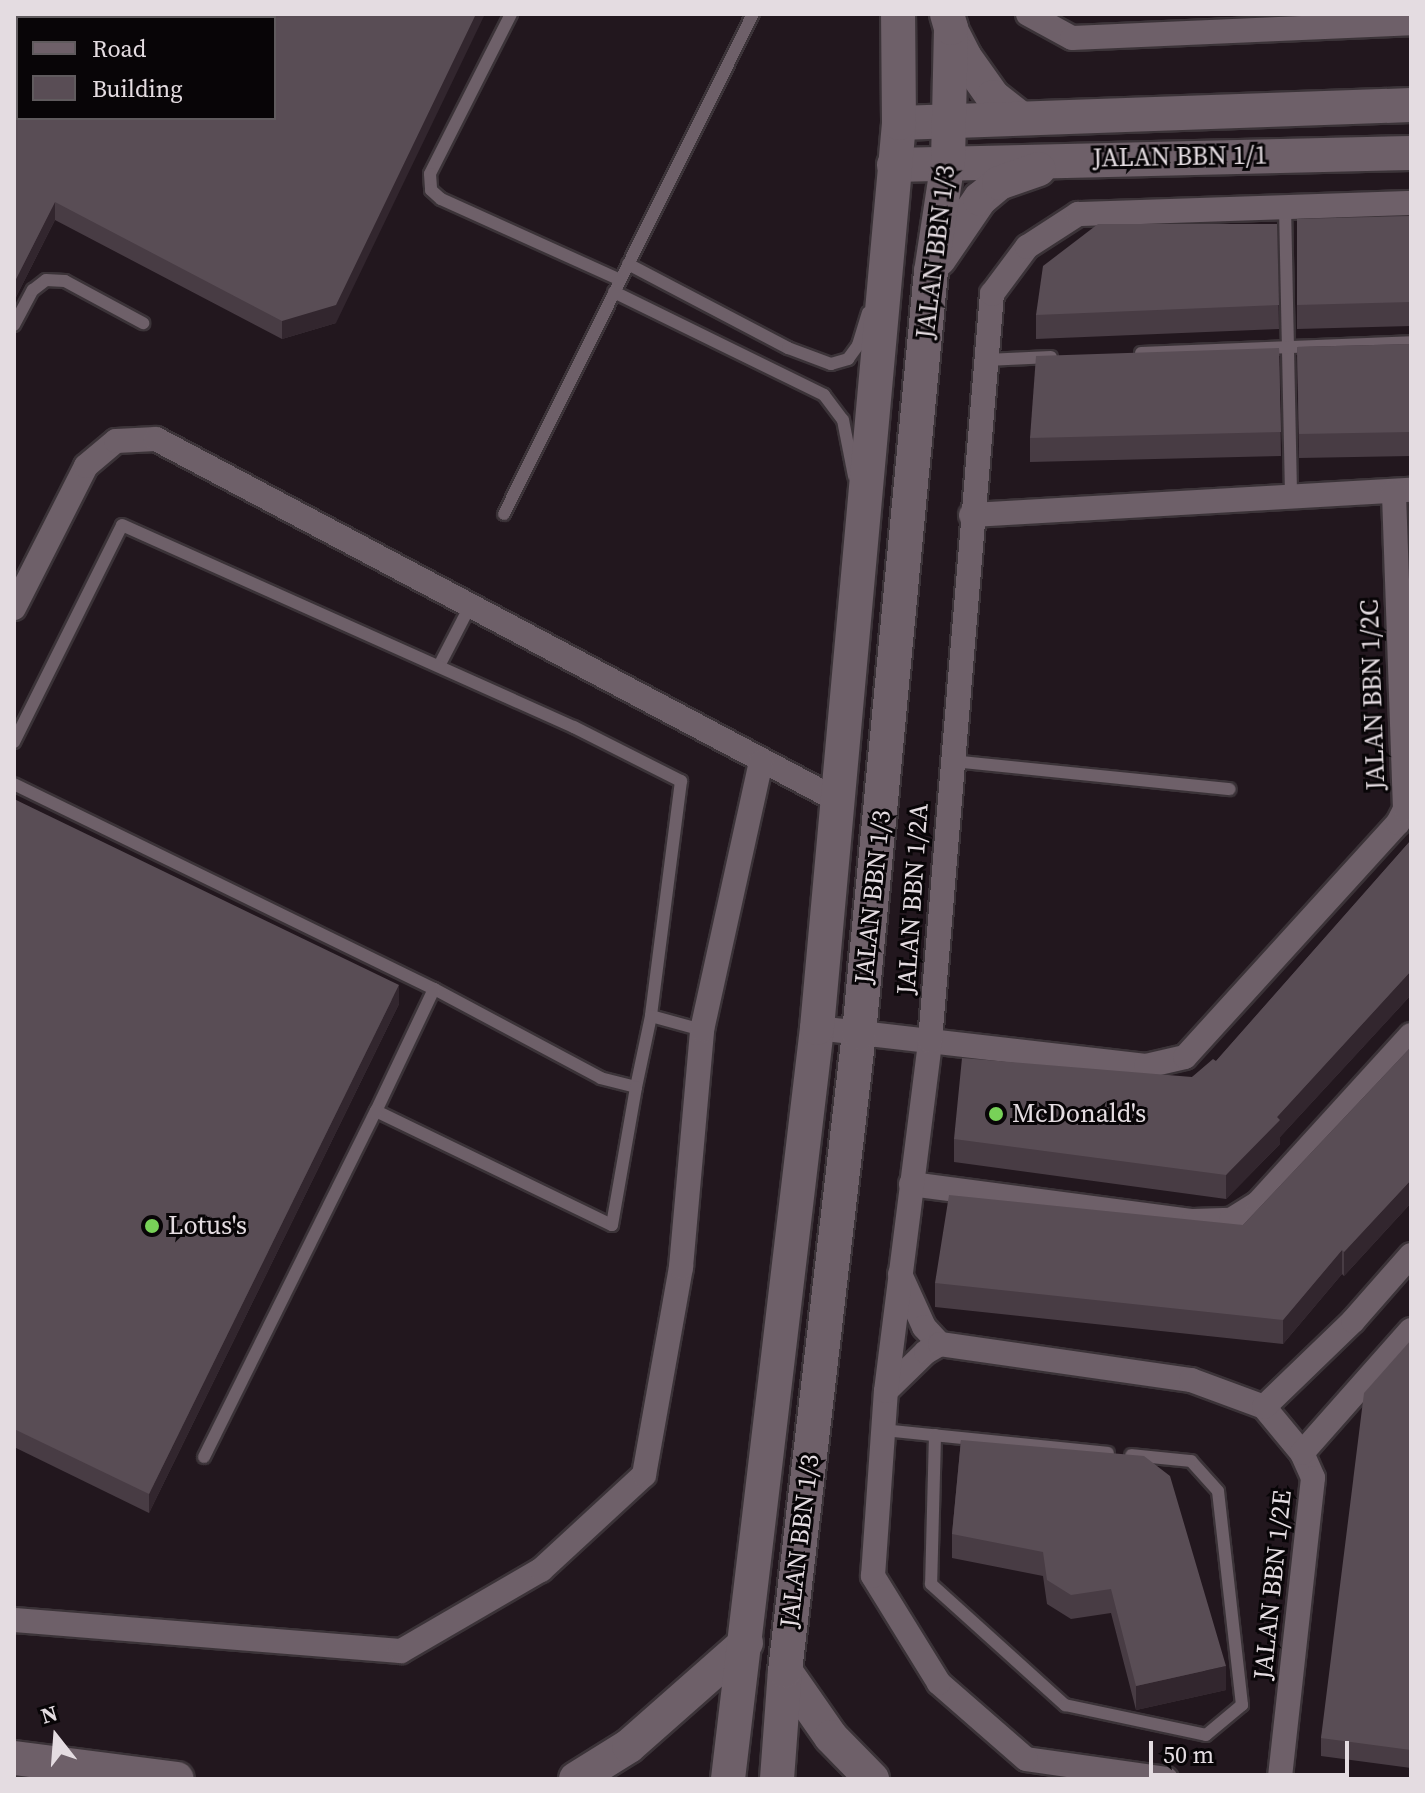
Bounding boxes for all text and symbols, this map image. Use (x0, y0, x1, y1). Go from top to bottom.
legend (16, 16, 276, 120)
text: Road (92, 32, 146, 65)
text: Building (92, 72, 183, 105)
street label: JALAN BBN 1/1 (1092, 140, 1268, 174)
street label: JALAN BBN 1/3 (910, 163, 962, 341)
street label: JALAN BBN 1/2C (1354, 599, 1392, 791)
street label: JALAN BBN 1/2A (891, 802, 935, 996)
street label: JALAN BBN 1/3 (848, 809, 898, 985)
place label: McDonald's (1012, 1098, 1146, 1130)
marker: McDonald's (987, 1105, 1005, 1123)
place label: Lotus's (168, 1210, 247, 1242)
marker: Lotus's (143, 1217, 161, 1235)
street label: JALAN BBN 1/3 (774, 1452, 826, 1630)
street label: JALAN BBN 1/2E (1248, 1489, 1298, 1681)
north arrow (16, 1697, 96, 1777)
text: N (37, 1697, 61, 1731)
scale bar (1153, 1725, 1353, 1775)
text: 50 m (1163, 1738, 1214, 1771)

